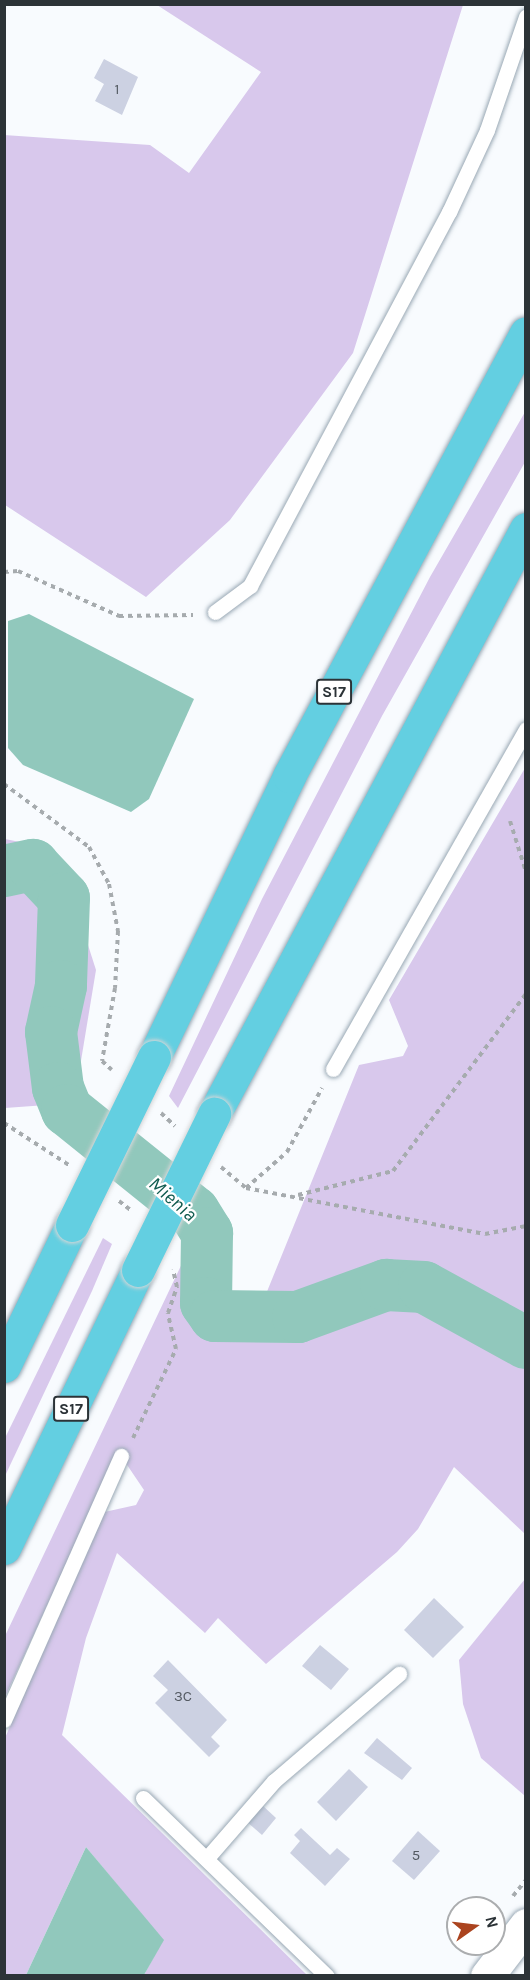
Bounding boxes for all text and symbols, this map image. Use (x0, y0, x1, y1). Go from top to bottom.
house number: 1 (115, 81, 119, 99)
road number: S17 (316, 679, 352, 705)
water label: Mienia (144, 1172, 202, 1226)
road number: S17 (53, 1396, 89, 1422)
house number: 3C (174, 1688, 192, 1706)
house number: 5 (412, 1847, 420, 1865)
north arrow (446, 1896, 506, 1956)
text: N (481, 1914, 503, 1930)

